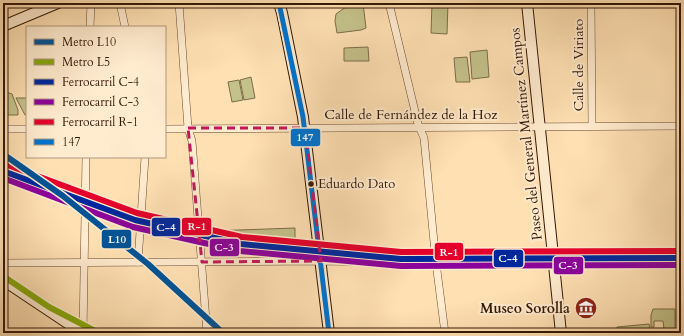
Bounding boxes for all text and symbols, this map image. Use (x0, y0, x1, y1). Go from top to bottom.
street label: Calle de Viriato (569, 18, 588, 111)
legend (26, 26, 166, 158)
street label: Paseo del General Martínez Campos (505, 27, 547, 241)
text: Metro L10 (62, 34, 116, 50)
text: Metro L5 (62, 54, 110, 70)
text: Ferrocarril C-4 (62, 74, 139, 90)
text: Ferrocarril C-3 (62, 94, 139, 110)
street label: Calle de Fernández de la Hoz (324, 105, 498, 124)
text: Ferrocarril R-1 (62, 114, 138, 130)
line badge: 147 (290, 128, 321, 147)
text: 147 (297, 130, 314, 145)
text: 147 (62, 134, 80, 150)
place label: Eduardo Dato (318, 175, 395, 193)
marker: Eduardo Dato (306, 179, 316, 189)
line badge: C-4 (151, 217, 181, 237)
line badge: R-1 (181, 217, 212, 236)
text: R-1 (188, 219, 206, 234)
text: C-4 (156, 220, 176, 235)
line badge: L10 (101, 229, 132, 249)
text: L10 (108, 232, 126, 247)
line badge: C-3 (209, 238, 240, 257)
text: C-3 (214, 240, 234, 255)
line badge: R-1 (434, 242, 464, 261)
text: R-1 (440, 245, 458, 260)
line badge: C-4 (493, 249, 524, 268)
text: C-4 (498, 251, 518, 266)
line badge: C-3 (553, 256, 584, 275)
text: C-3 (558, 258, 578, 273)
museum icon: Museo Sorolla (573, 295, 599, 321)
place label: Museo Sorolla (480, 299, 570, 318)

